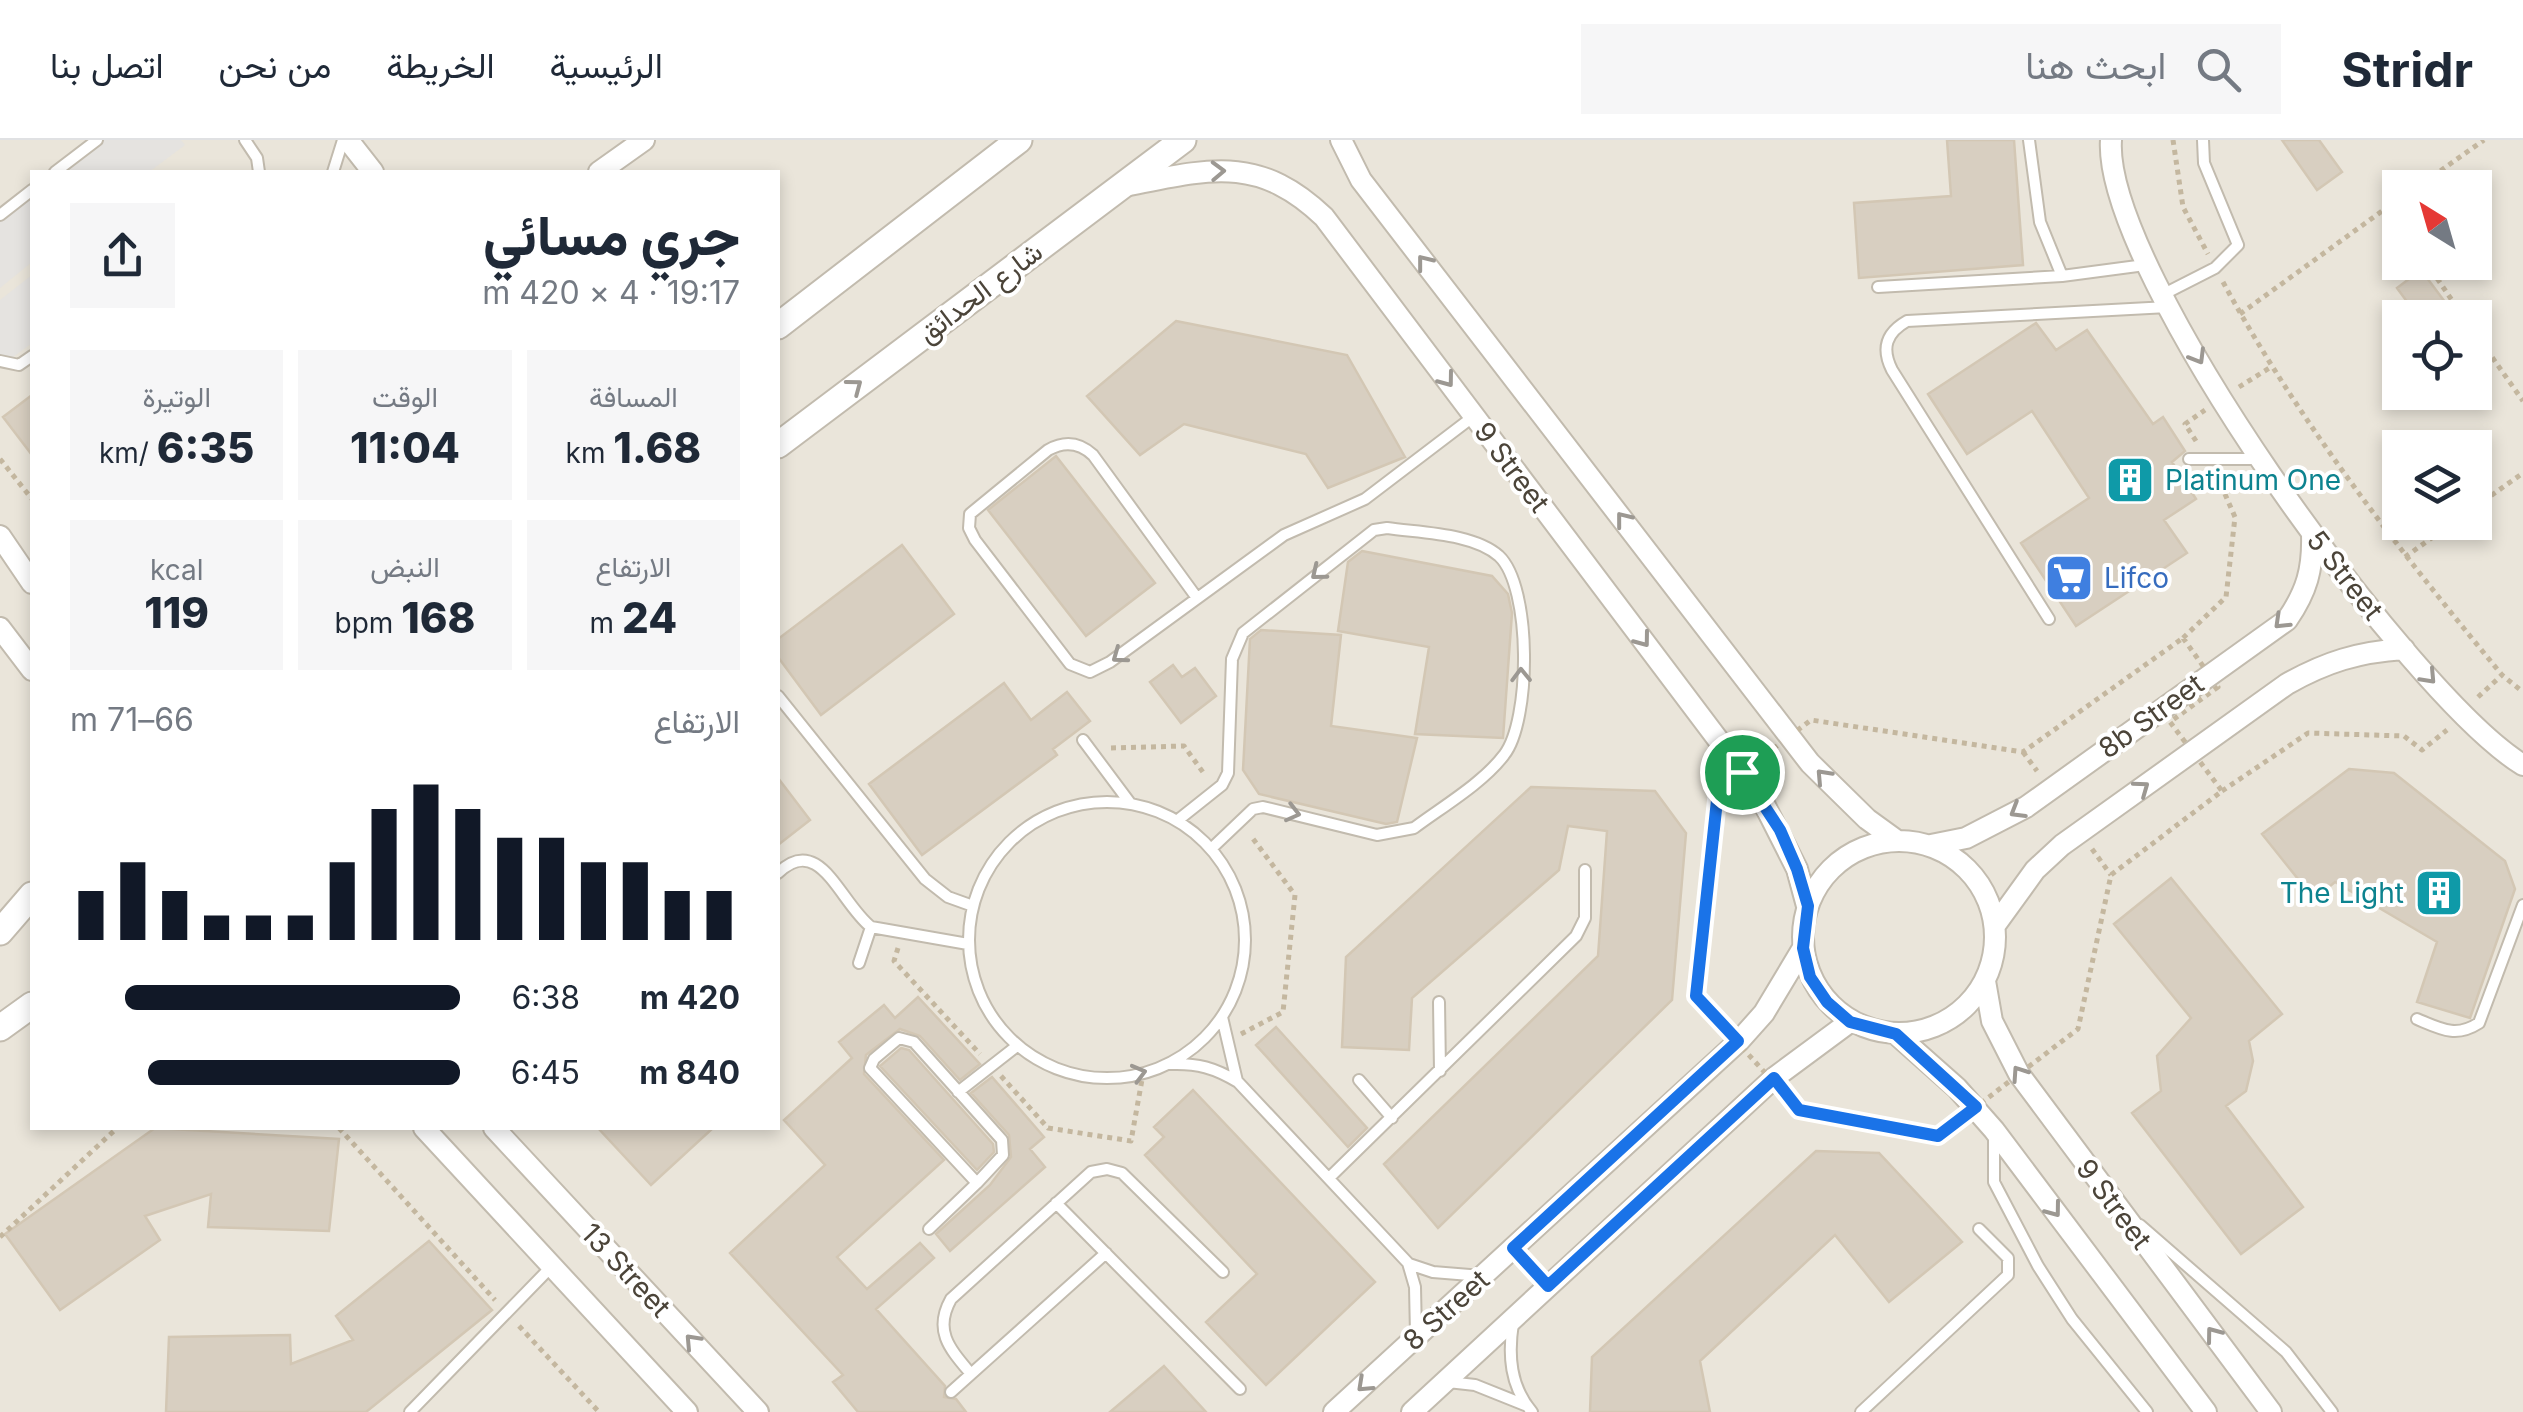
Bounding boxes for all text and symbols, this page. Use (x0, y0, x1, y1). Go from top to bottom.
search box (1581, 24, 2281, 114)
text: Stridr (2341, 40, 2473, 99)
text: ابحث هنا (2025, 42, 2166, 88)
icon: search (2191, 42, 2246, 97)
text: اتصل بنا (50, 44, 164, 86)
text: من نحن (219, 44, 331, 86)
text: الخريطة (386, 44, 495, 86)
text: الرئيسية (550, 44, 663, 86)
one-way arrow (1210, 160, 1226, 181)
north arrow (2382, 170, 2492, 280)
map controls (2382, 170, 2492, 540)
text: جري مسائي (483, 202, 740, 268)
button: share (70, 203, 175, 308)
street label: شارع الحدائق (911, 234, 1050, 351)
one-way arrow (1419, 255, 1436, 273)
text: 19:17 · 4 × 420 m (482, 273, 740, 312)
button: locate (2382, 300, 2492, 410)
one-way arrow (2186, 346, 2205, 364)
one-way arrow (1435, 369, 1452, 387)
text: الوتيرة (142, 380, 211, 414)
text: الوقت (372, 380, 438, 414)
text: المسافة (589, 380, 678, 414)
one-way arrow (844, 381, 862, 398)
street label: 9 Street (1467, 415, 1557, 519)
text: 6:35 (157, 422, 254, 473)
text: 11:04 (350, 422, 460, 473)
text: 1.68 (613, 422, 701, 473)
button: layers (2382, 430, 2492, 540)
text: /km (99, 436, 157, 470)
text: km (566, 436, 613, 470)
building icon: Platinum One (2104, 454, 2156, 506)
place label: Platinum One (2165, 463, 2341, 497)
one-way arrow (1617, 513, 1634, 531)
street label: 5 Street (2300, 524, 2390, 626)
text: النبض (370, 550, 440, 584)
text: الارتفاع (595, 550, 671, 584)
supermarket icon: Lifco (2043, 552, 2095, 604)
text: kcal (150, 553, 203, 587)
one-way arrow (1312, 561, 1330, 579)
place label: Lifco (2104, 561, 2169, 595)
text: 119 (144, 587, 209, 638)
text: 168 (401, 592, 475, 643)
text: 24 (622, 592, 677, 643)
text: bpm (335, 606, 401, 640)
text: m (590, 606, 622, 640)
one-way arrow (2275, 611, 2293, 629)
one-way arrow (1631, 629, 1648, 647)
one-way arrow (1112, 644, 1130, 661)
one-way arrow (2417, 665, 2435, 684)
one-way arrow (1510, 667, 1532, 682)
street label: 8b Street (2092, 667, 2210, 765)
text: 66–71 m (70, 700, 194, 739)
text: الارتفاع (653, 702, 740, 741)
pin (1700, 730, 1785, 815)
icon: arrive (1715, 745, 1770, 800)
one-way arrow (1817, 769, 1835, 787)
one-way arrow (2131, 781, 2150, 800)
one-way arrow (2010, 799, 2028, 818)
one-way arrow (1284, 801, 1301, 822)
building icon: The Light (2413, 867, 2465, 919)
place label: The Light (2280, 876, 2404, 910)
text: 6:38 (511, 978, 580, 1017)
text: 420 m (640, 978, 740, 1017)
text: 6:45 (511, 1053, 580, 1092)
text: 840 m (639, 1053, 740, 1092)
one-way arrow (1130, 1064, 1147, 1085)
one-way arrow (2013, 1066, 2031, 1085)
street label: 9 Street (2069, 1152, 2159, 1256)
one-way arrow (2043, 1199, 2060, 1217)
street label: 13 Street (574, 1216, 678, 1324)
street label: 8 Street (1396, 1262, 1496, 1358)
one-way arrow (2207, 1327, 2224, 1345)
one-way arrow (686, 1334, 704, 1352)
one-way arrow (1357, 1373, 1375, 1391)

